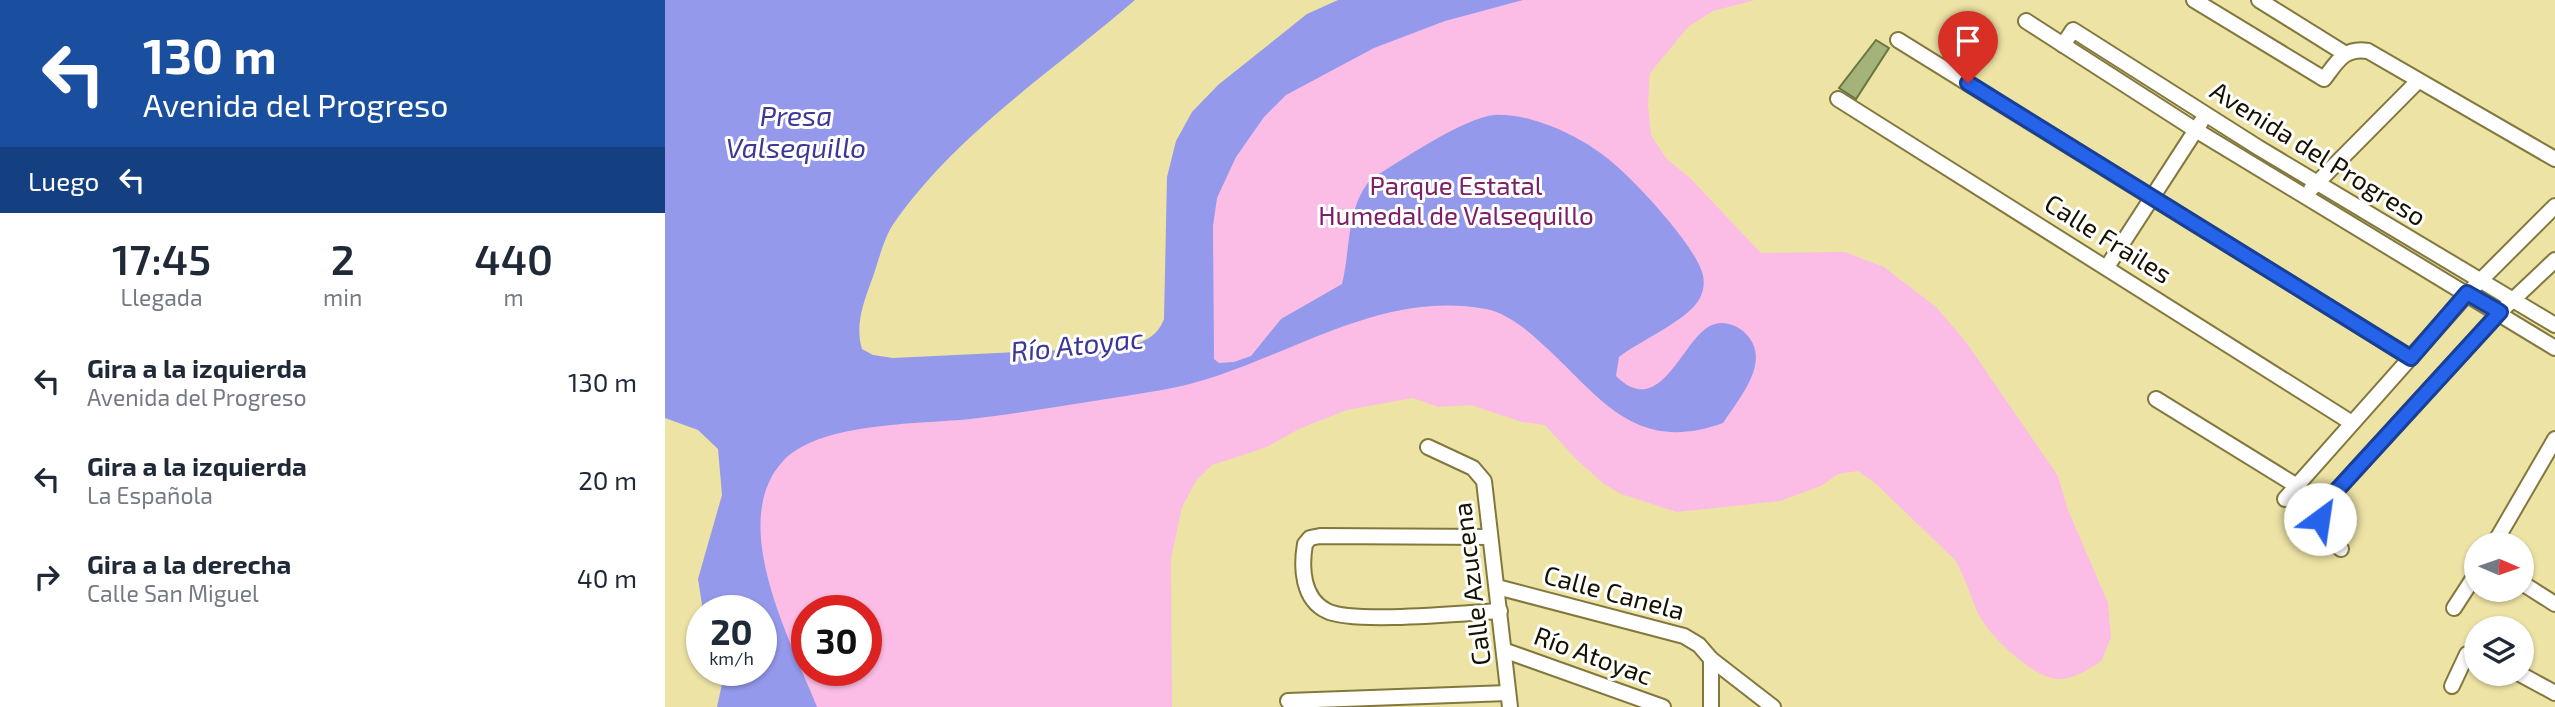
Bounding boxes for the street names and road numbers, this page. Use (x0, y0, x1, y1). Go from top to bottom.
street label: Avenida del Progreso (2205, 74, 2432, 232)
street label: Calle Frailes (2040, 186, 2178, 289)
street label: Calle Azucena (1445, 501, 1496, 667)
street label: Calle Canela (1541, 558, 1688, 625)
street label: Río Atoyac (1530, 619, 1657, 690)

